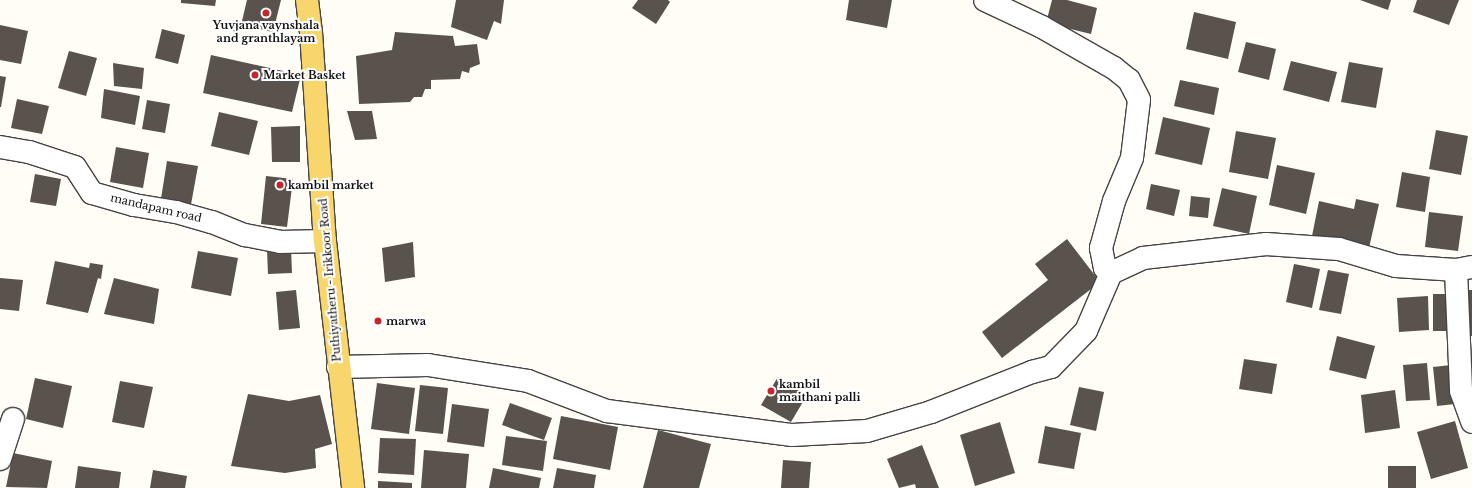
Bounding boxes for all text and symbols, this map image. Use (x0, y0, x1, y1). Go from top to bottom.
marker: Yuvjana vaynshala and granthlayam (261, 8, 271, 18)
place label: Yuvjana vaynshala and granthlayam (213, 19, 319, 45)
place label: Market Basket (263, 68, 346, 82)
marker: Market Basket (250, 70, 260, 80)
place label: kambil market (288, 178, 374, 192)
marker: kambil market (275, 180, 285, 190)
street label: mandapam road (109, 191, 203, 225)
street label: Puthiyatheru - Irikkoor Road (316, 198, 344, 362)
place label: marwa (386, 314, 426, 328)
marker: marwa (373, 316, 383, 326)
place label: kambil maithani palli (779, 378, 860, 404)
marker: kambil maithani palli (766, 386, 776, 396)

